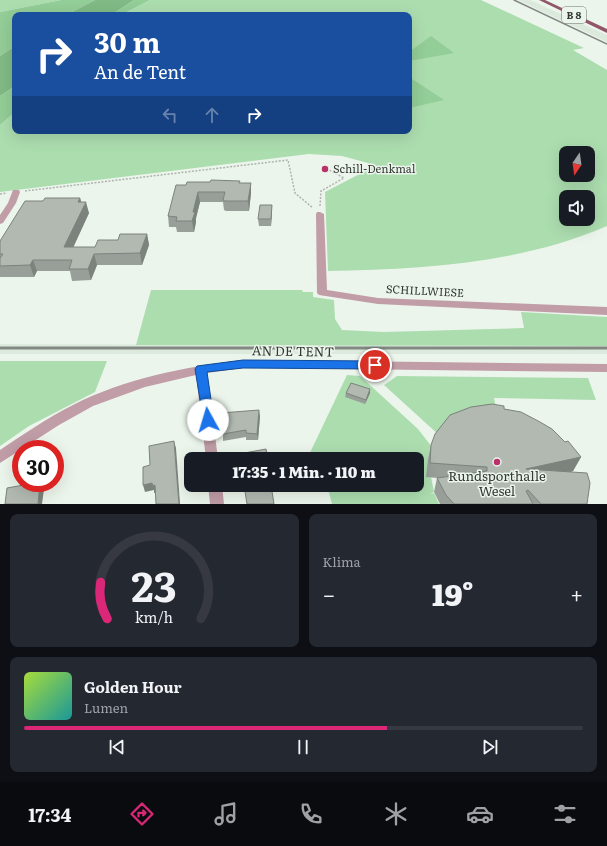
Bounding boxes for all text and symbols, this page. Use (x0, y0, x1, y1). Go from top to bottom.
road number: B 8 (562, 7, 586, 23)
text: 30 m (94, 20, 160, 62)
icon: right (28, 28, 80, 80)
text: An de Tent (94, 58, 186, 85)
icon: left (159, 104, 181, 126)
icon: ahead (201, 104, 223, 126)
icon: right (243, 104, 265, 126)
north arrow (559, 146, 595, 182)
map controls (559, 146, 595, 226)
place label: Schill-Denkmal (333, 160, 416, 176)
marker: Schill-Denkmal (320, 164, 330, 174)
button: sound (559, 190, 595, 226)
street label: SCHILLWIESE (386, 280, 464, 300)
street label: AN DE TENT (252, 340, 335, 361)
pin (358, 348, 392, 382)
icon: arrive (364, 354, 386, 376)
position arrow (187, 399, 229, 441)
speed limit sign: 30 (12, 440, 64, 492)
marker: Rundsporthalle Wesel (492, 457, 502, 467)
text: 17:35 · 1 Min. · 110 m (232, 460, 376, 483)
place label: Rundsporthalle Wesel (448, 466, 546, 500)
text: 23 (131, 552, 177, 614)
text: Klima (323, 552, 361, 571)
text: 19° (432, 571, 474, 615)
text: − (323, 577, 335, 610)
text: + (570, 577, 583, 610)
text: km/h (135, 605, 174, 626)
text: Golden Hour (84, 675, 182, 698)
text: Lumen (84, 698, 128, 717)
icon: previous (106, 736, 128, 758)
icon: pause (292, 736, 314, 758)
icon: next (479, 736, 501, 758)
icon: directions (128, 800, 156, 828)
icon: music (212, 800, 240, 828)
icon: phone (297, 800, 325, 828)
icon: climate (382, 800, 410, 828)
icon: car (466, 800, 494, 828)
icon: filters (551, 800, 579, 828)
text: 17:34 (28, 801, 71, 828)

